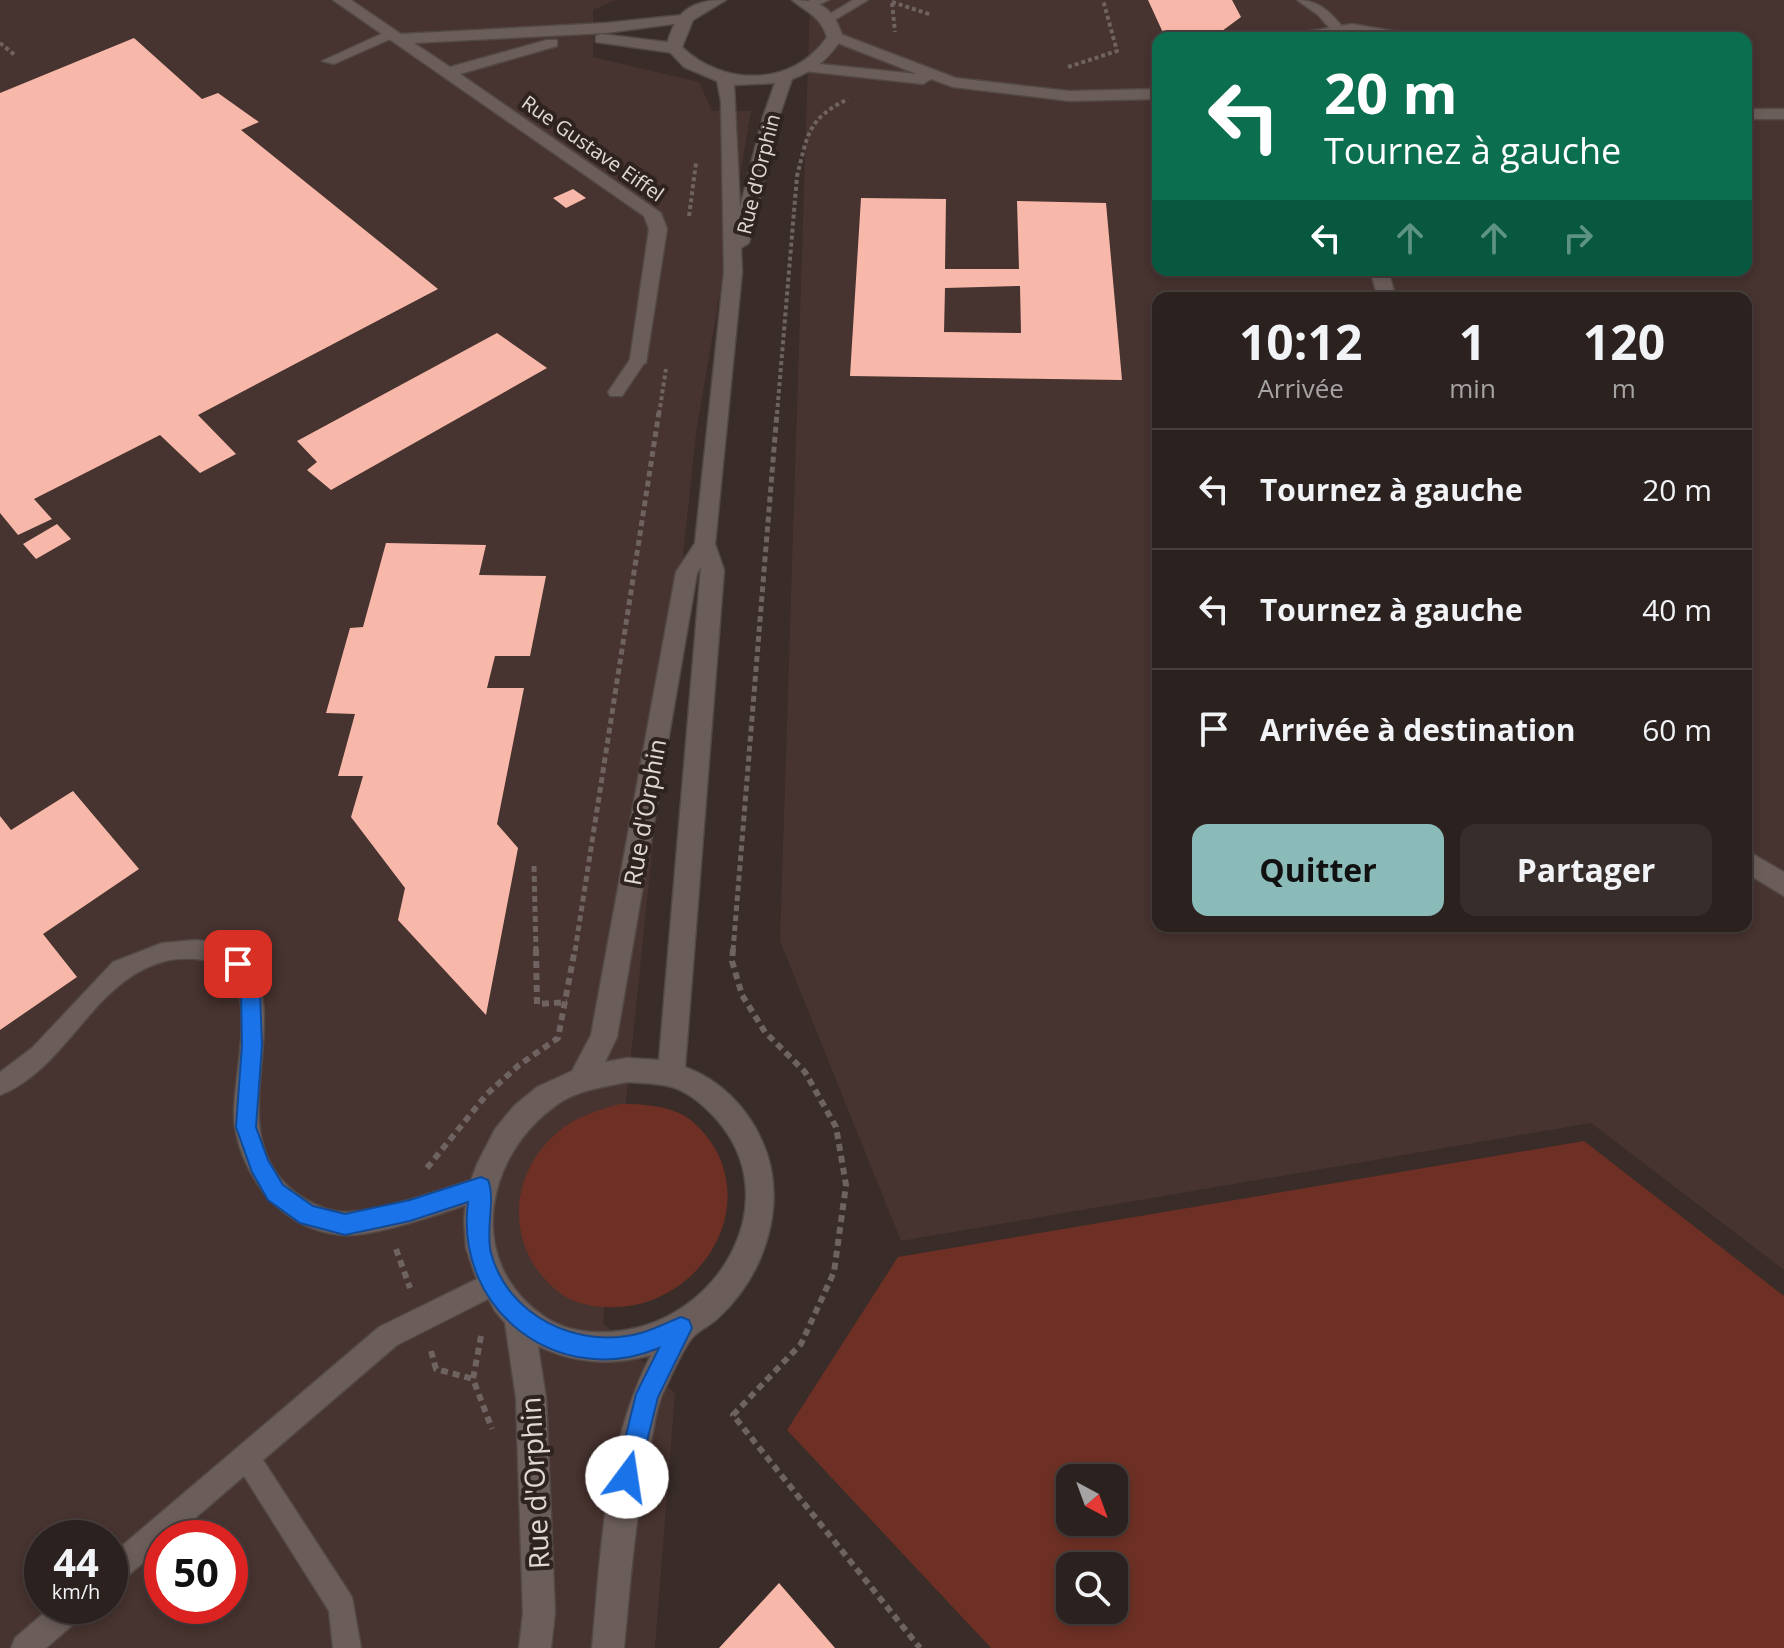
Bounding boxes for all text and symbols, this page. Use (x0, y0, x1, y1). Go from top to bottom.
text: 20 m (1324, 54, 1458, 130)
icon: left (1192, 64, 1296, 168)
street label: Rue Gustave Eiffel (516, 89, 670, 207)
street label: Rue d'Orphin (730, 111, 786, 237)
text: Tournez à gauche (1324, 126, 1621, 175)
icon: left (1304, 216, 1348, 260)
icon: ahead (1388, 216, 1432, 260)
icon: ahead (1472, 216, 1516, 260)
icon: right (1556, 216, 1600, 260)
text: 10:12 (1239, 309, 1362, 374)
text: 1 (1459, 309, 1486, 374)
text: 120 (1583, 309, 1665, 374)
text: Arrivée (1257, 370, 1344, 406)
text: min (1449, 370, 1496, 406)
text: m (1612, 370, 1636, 406)
icon: left (1192, 467, 1236, 511)
text: Tournez à gauche (1260, 469, 1523, 510)
text: 20 m (1642, 469, 1712, 510)
icon: left (1192, 587, 1236, 631)
text: Tournez à gauche (1260, 589, 1523, 630)
text: 40 m (1642, 589, 1712, 630)
icon: arrive (1192, 707, 1236, 751)
text: Arrivée à destination (1260, 709, 1575, 750)
text: 60 m (1642, 709, 1712, 750)
street label: Rue d'Orphin (615, 736, 673, 888)
button: Quitter (1192, 824, 1444, 916)
button: Partager (1460, 824, 1712, 916)
pin (204, 930, 272, 998)
icon: arrive (216, 942, 260, 986)
street label: Rue d'Orphin (511, 1396, 557, 1570)
position arrow (585, 1435, 669, 1519)
north arrow (1056, 1464, 1128, 1536)
map controls (1056, 1464, 1128, 1624)
speed limit sign: 50 (144, 1520, 248, 1624)
text: 44 (53, 1534, 99, 1589)
button: search (1056, 1552, 1128, 1624)
text: km/h (52, 1578, 100, 1605)

